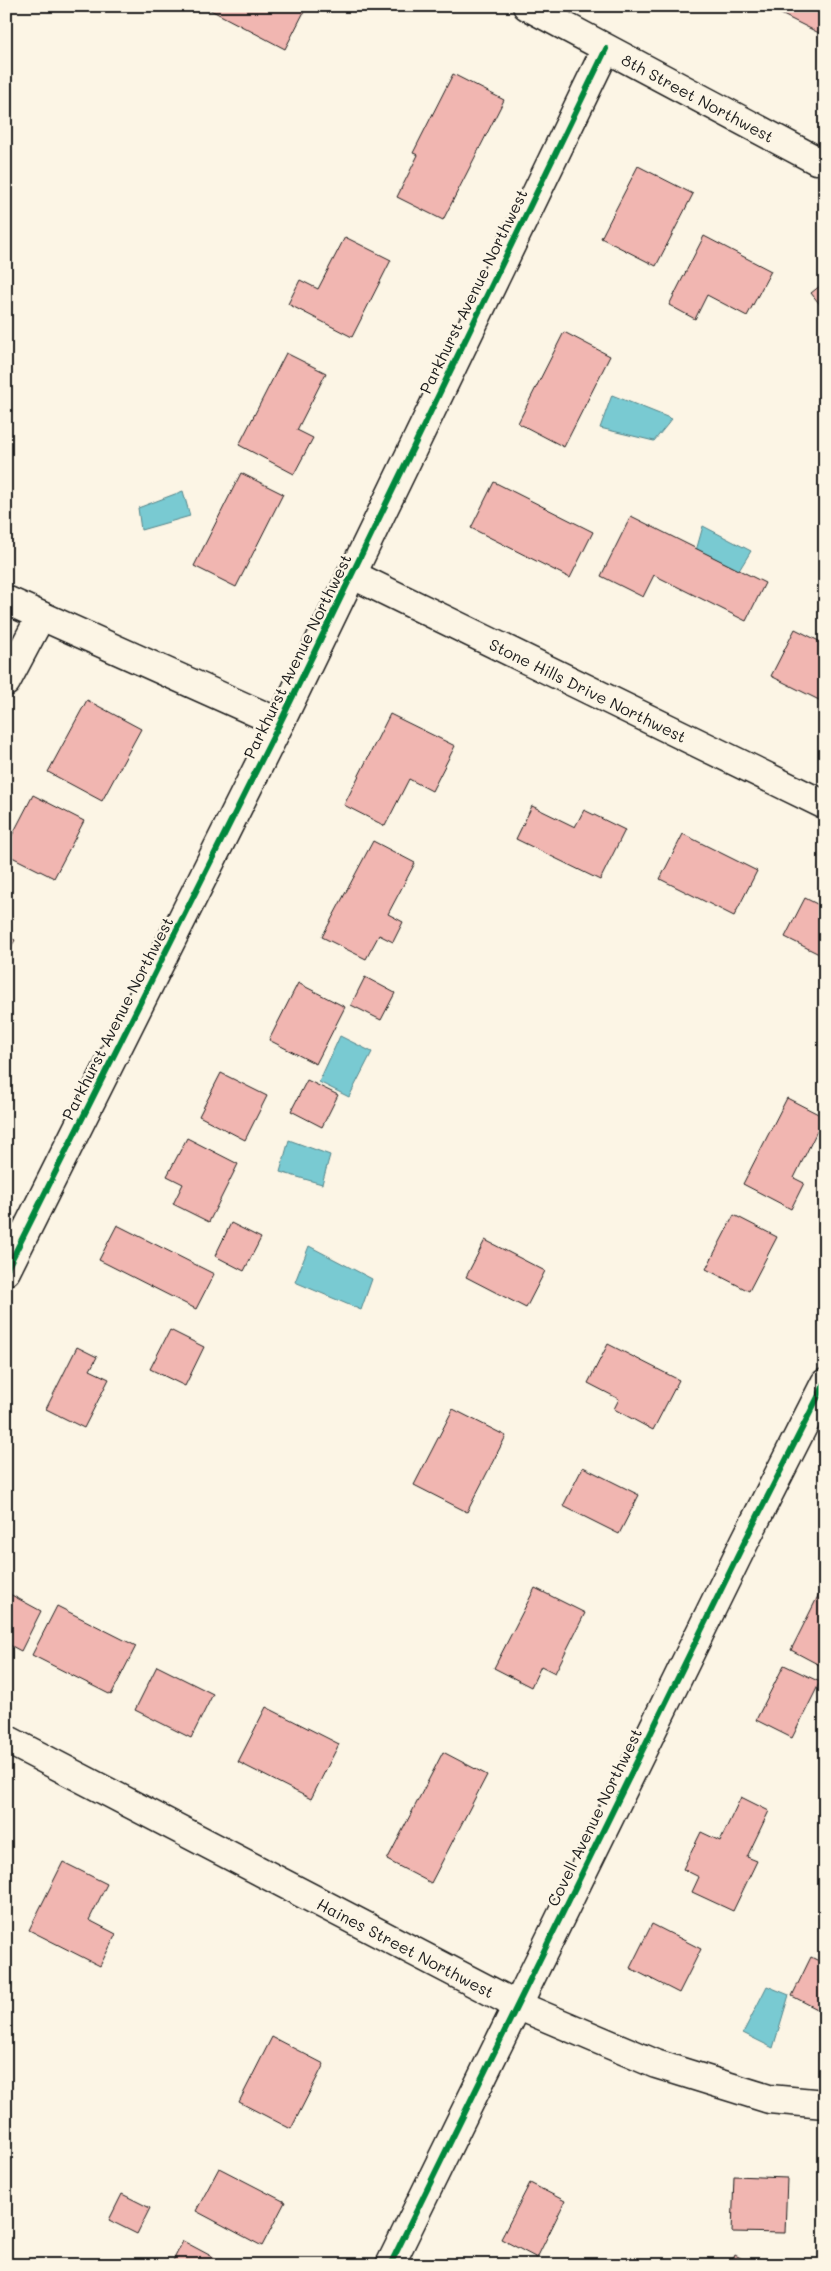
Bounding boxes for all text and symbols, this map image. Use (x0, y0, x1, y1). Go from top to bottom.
street label: 8th Street Northwest (618, 48, 778, 146)
street label: Parkhurst Avenue Northwest (414, 185, 532, 397)
street label: Parkhurst Avenue Northwest (238, 550, 356, 762)
street label: Stone Hills Drive Northwest (486, 633, 690, 747)
street label: Parkhurst Avenue Northwest (57, 913, 177, 1123)
street label: Covell Avenue Northwest (542, 1725, 646, 1909)
street label: Haines Street Northwest (314, 1893, 498, 2002)

